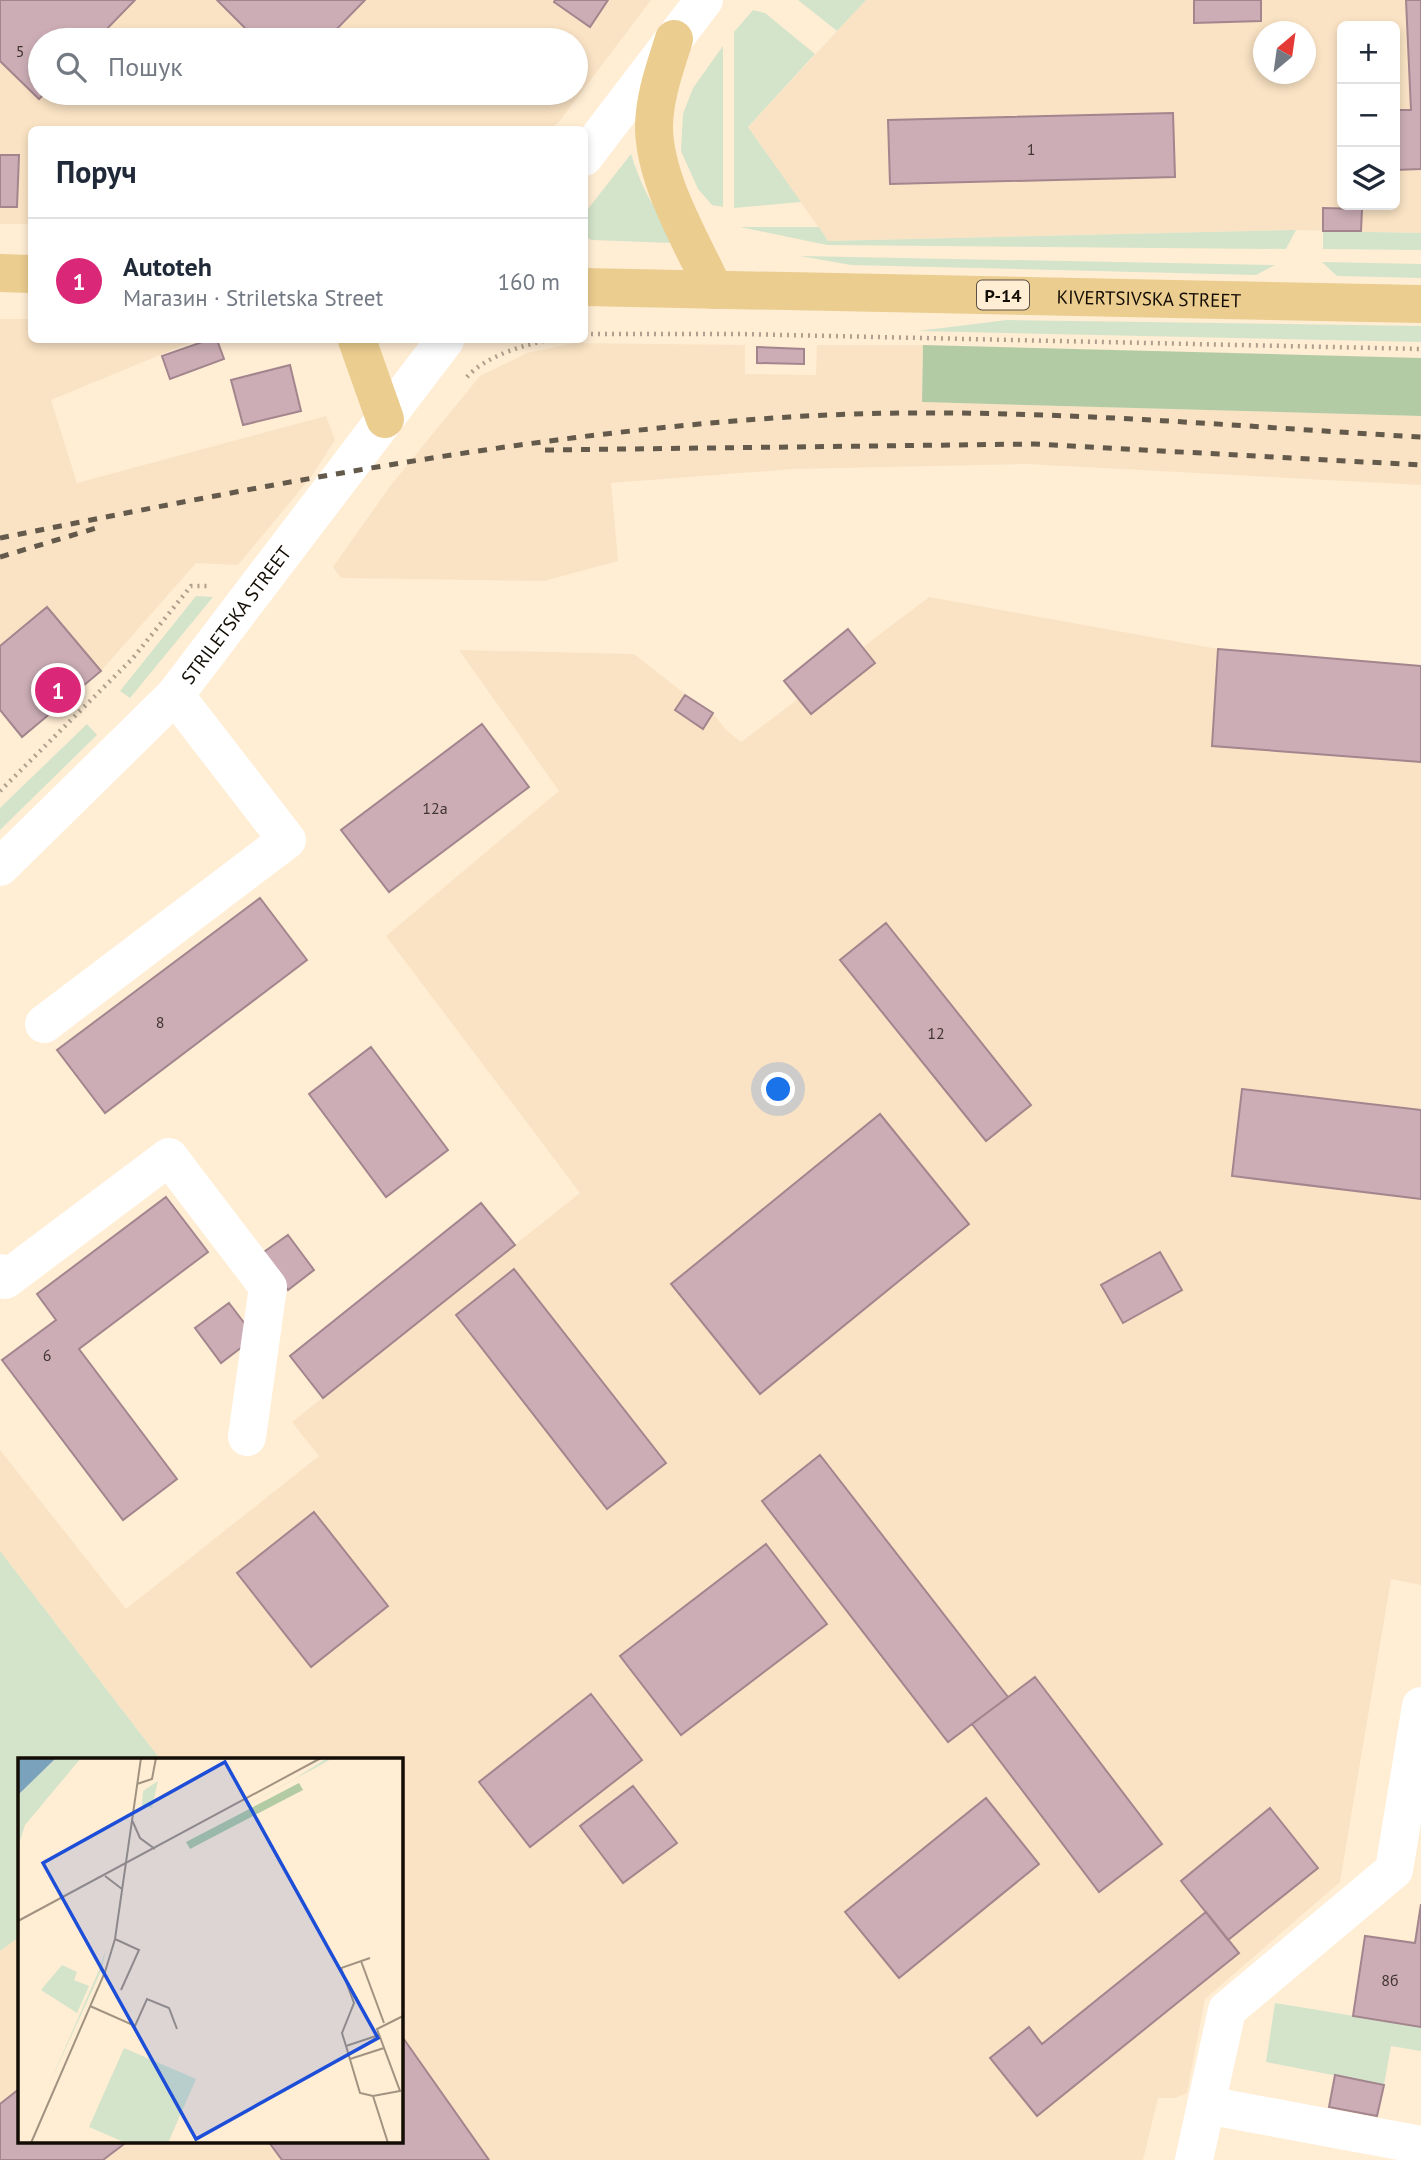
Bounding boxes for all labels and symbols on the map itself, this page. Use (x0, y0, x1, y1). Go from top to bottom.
north arrow (1253, 21, 1316, 84)
house number: 5 (16, 41, 24, 61)
house number: 1 (1027, 139, 1035, 159)
road number: Р-14 (977, 281, 1029, 310)
street label: KIVERTSIVSKA STREET (1056, 285, 1242, 312)
street label: STRILETSKA STREET (176, 541, 296, 689)
pin: 1 (35, 664, 81, 716)
house number: 12а (422, 798, 448, 818)
house number: 8 (156, 1012, 164, 1032)
house number: 12 (927, 1023, 945, 1043)
your location (761, 1072, 795, 1106)
house number: 6 (43, 1345, 51, 1365)
inset map (18, 1758, 402, 2142)
house number: 8б (1381, 1970, 1399, 1990)

